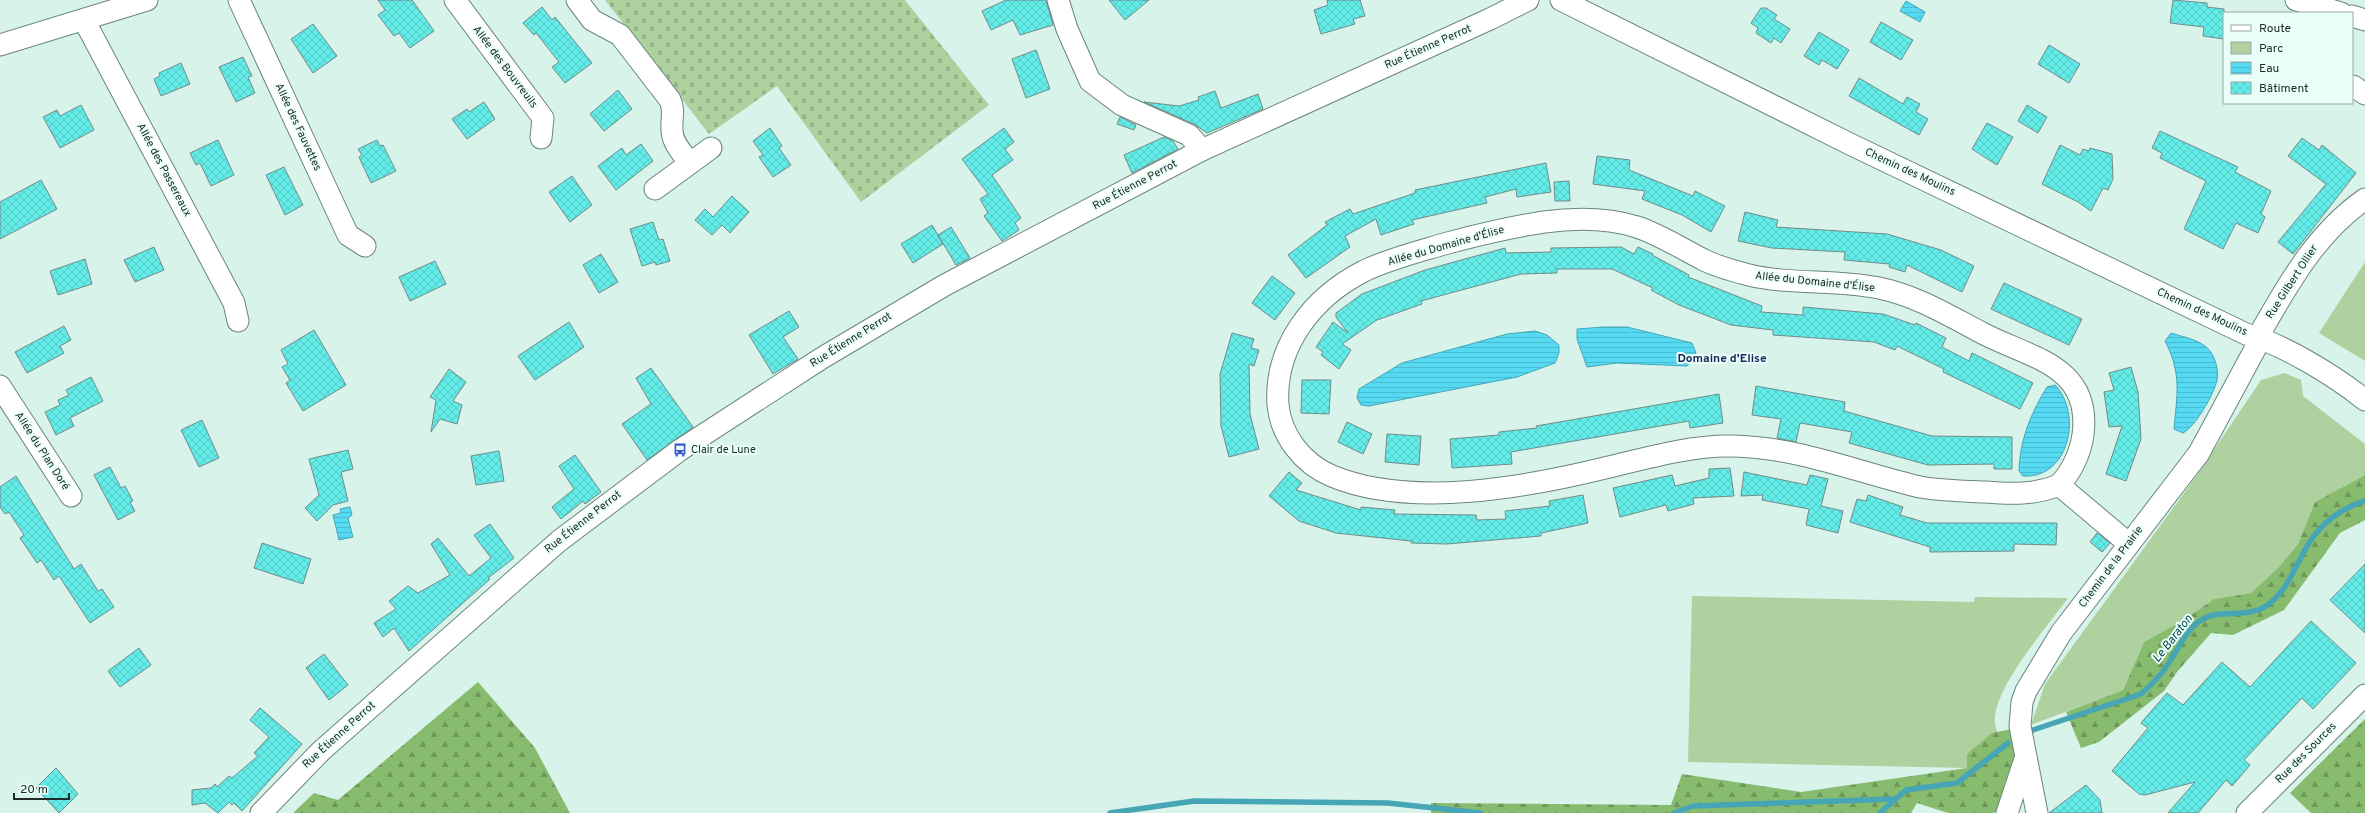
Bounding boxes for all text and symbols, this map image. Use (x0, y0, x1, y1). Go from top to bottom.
legend (2223, 12, 2353, 104)
street label: Rue Étienne Perrot (1382, 21, 1474, 72)
text: Route (2259, 21, 2291, 37)
street label: Allée des Bouvreuils (469, 23, 541, 111)
text: Parc (2259, 41, 2283, 57)
text: Eau (2259, 61, 2279, 77)
street label: Allée des Fauvettes (272, 81, 324, 173)
text: Bâtiment (2259, 81, 2309, 97)
street label: Allée des Passereaux (133, 121, 195, 219)
street label: Chemin des Moulins (1862, 145, 1958, 199)
street label: Rue Étienne Perrot (1090, 156, 1180, 213)
street label: Allée du Domaine d'Élise (1386, 222, 1506, 269)
street label: Rue Gilbert Ollier (2263, 242, 2322, 322)
street label: Allée du Domaine d'Élise (1754, 268, 1876, 295)
street label: Chemin des Moulins (2154, 285, 2250, 339)
street label: Rue Étienne Perrot (807, 308, 894, 371)
district label: Domaine d'Elise (1677, 351, 1767, 367)
street label: Allée du Plan Doré (11, 409, 73, 493)
bus stop icon: Clair de Lune (672, 442, 688, 458)
place label: Clair de Lune (691, 443, 756, 457)
street label: Rue Étienne Perrot (541, 487, 624, 556)
street label: Chemin de la Prairie (2076, 523, 2146, 611)
water label: Le Baraton (2149, 611, 2197, 666)
street label: Rue Étienne Perrot (299, 698, 379, 772)
street label: Rue des Sources (2272, 719, 2340, 787)
scale bar (14, 775, 69, 801)
text: 20 m (20, 782, 48, 798)

